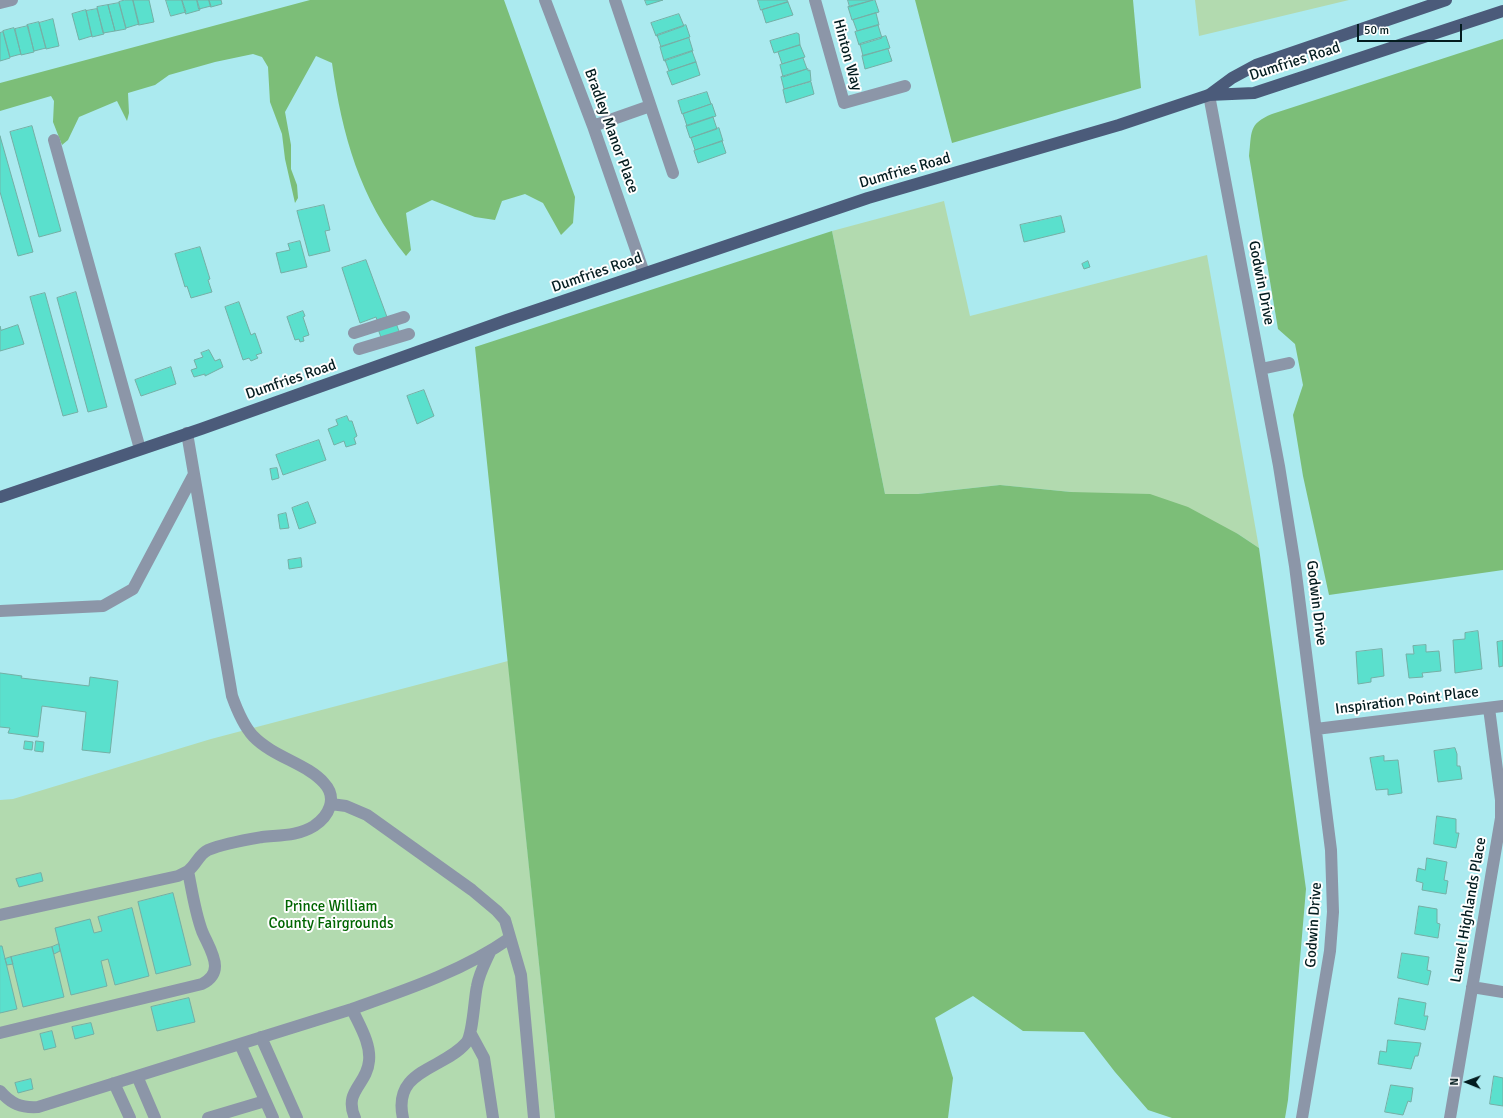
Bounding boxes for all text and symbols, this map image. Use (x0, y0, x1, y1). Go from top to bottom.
scale bar (1359, 16, 1464, 42)
street label: Hinton Way (829, 17, 865, 93)
text: 50 m (1364, 23, 1389, 38)
street label: Dumfries Road (1247, 39, 1343, 85)
street label: Bradley Manor Place (580, 66, 642, 196)
street label: Dumfries Road (857, 149, 953, 193)
street label: Godwin Drive (1244, 239, 1278, 327)
street label: Dumfries Road (549, 249, 645, 297)
street label: Dumfries Road (243, 356, 339, 404)
street label: Godwin Drive (1302, 559, 1330, 647)
street label: Inspiration Point Place (1334, 683, 1480, 719)
street label: Laurel Highlands Place (1447, 836, 1491, 984)
street label: Godwin Drive (1302, 882, 1326, 968)
park label: Prince William County Fairgrounds (268, 898, 394, 933)
north arrow (1447, 1062, 1487, 1102)
text: N (1448, 1078, 1461, 1086)

